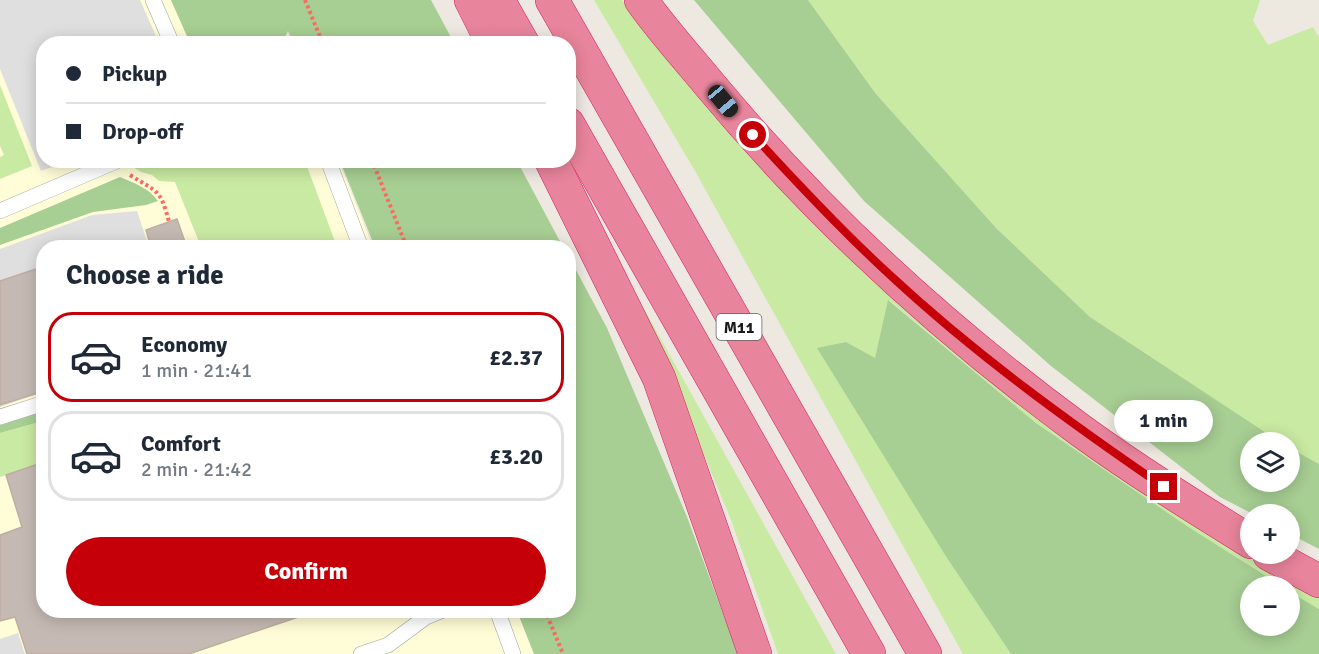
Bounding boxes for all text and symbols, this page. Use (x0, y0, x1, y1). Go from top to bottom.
text: Pickup (102, 60, 167, 87)
car (705, 81, 741, 121)
text: Drop-off (102, 118, 183, 145)
route start (739, 121, 766, 148)
text: Choose a ride (66, 259, 224, 292)
road number: M11 (716, 314, 762, 340)
icon: car (69, 330, 123, 384)
text: Economy (141, 331, 227, 358)
text: £2.37 (489, 344, 543, 371)
text: 1 min · 21:41 (141, 358, 252, 383)
callout: 1 min (1114, 400, 1214, 442)
text: 1 min (1139, 408, 1188, 433)
icon: car (69, 429, 123, 483)
text: Comfort (141, 430, 221, 457)
map controls (1240, 432, 1300, 636)
button: layers (1240, 432, 1300, 492)
text: £3.20 (489, 443, 543, 470)
text: 2 min · 21:42 (141, 457, 252, 482)
route end (1150, 473, 1177, 500)
button: + (1240, 504, 1300, 564)
button: Confirm (66, 537, 546, 606)
button: − (1240, 576, 1300, 636)

